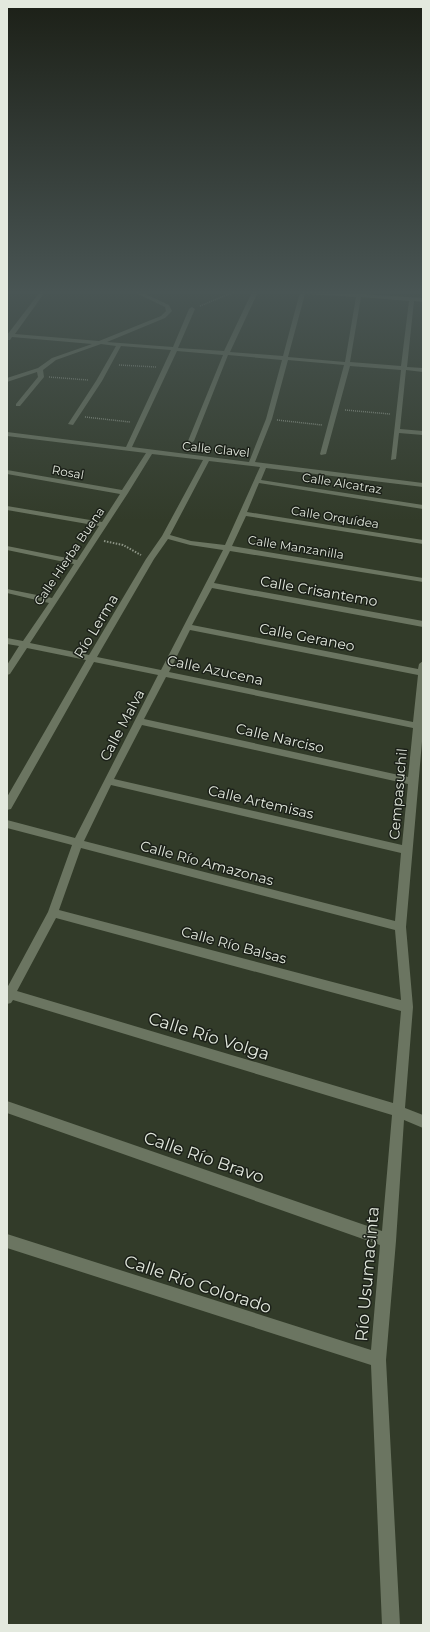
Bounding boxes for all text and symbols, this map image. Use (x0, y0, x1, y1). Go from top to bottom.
street label: Calle Clavel (181, 438, 251, 460)
street label: Rosal (51, 462, 85, 482)
street label: Calle Alcatraz (301, 469, 383, 497)
street label: Calle Orquídea (290, 503, 380, 531)
street label: Calle Hierba Buena (31, 504, 107, 608)
street label: Calle Manzanilla (247, 532, 345, 562)
street label: Calle Crisantemo (259, 572, 379, 610)
street label: Río Lerma (70, 591, 122, 661)
street label: Calle Geraneo (258, 619, 357, 655)
street label: Calle Azucena (165, 651, 265, 689)
street label: Calle Malva (96, 686, 148, 764)
street label: Calle Narciso (234, 719, 326, 757)
street label: Cempasuchil (385, 748, 411, 840)
street label: Calle Artemisas (206, 781, 316, 823)
street label: Calle Río Amazonas (138, 837, 276, 890)
street label: Calle Río Balsas (179, 922, 289, 968)
street label: Calle Río Volga (146, 1008, 272, 1064)
street label: Calle Río Bravo (141, 1127, 267, 1187)
street label: Río Usumacinta (351, 1206, 383, 1342)
street label: Calle Río Colorado (122, 1251, 274, 1317)

